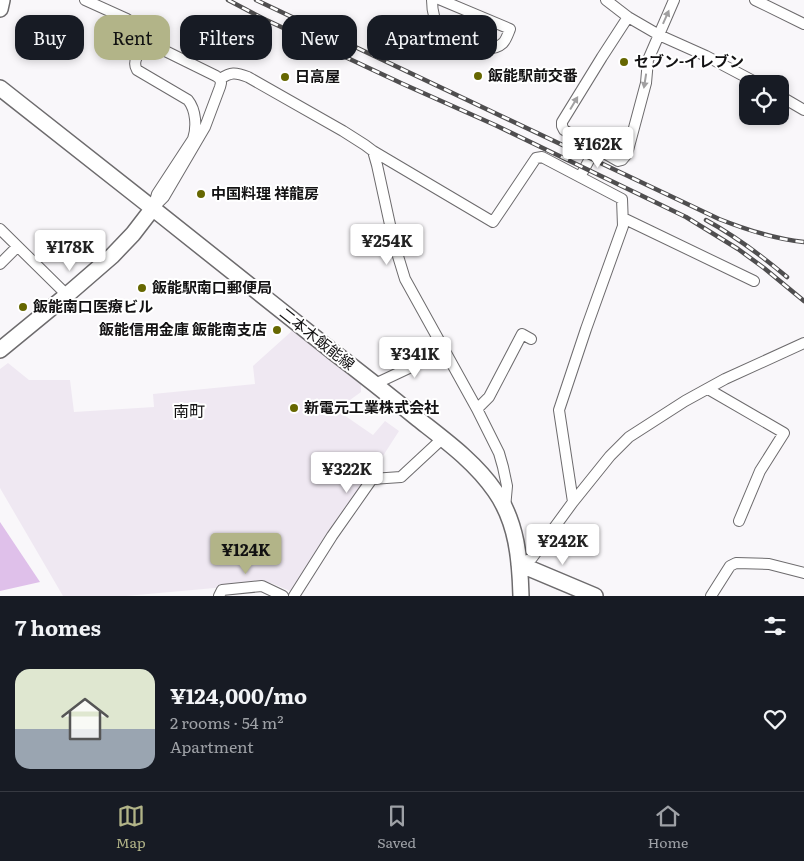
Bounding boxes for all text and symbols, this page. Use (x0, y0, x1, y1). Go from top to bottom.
one-way arrow (663, 10, 671, 24)
chip: Buy (15, 15, 84, 60)
chip: Rent (94, 15, 170, 60)
chip: Filters (180, 15, 272, 60)
chip: New (282, 15, 357, 60)
chip: Apartment (367, 15, 497, 60)
place label: セブン-イレブン (634, 49, 744, 72)
marker: セブン-イレブン (618, 56, 630, 68)
place label: 飯能駅前交番 (488, 63, 578, 86)
place label: 日高屋 (295, 64, 340, 87)
marker: 飯能駅前交番 (472, 70, 484, 82)
marker: 日高屋 (279, 71, 291, 83)
one-way arrow (641, 74, 649, 90)
map controls (739, 75, 789, 125)
button: locate (739, 75, 789, 125)
one-way arrow (569, 97, 578, 110)
pin: ¥162K (563, 126, 633, 169)
text: ¥162K (573, 131, 623, 155)
place label: 中国料理 祥龍房 (211, 181, 319, 204)
marker: 中国料理 祥龍房 (195, 188, 207, 200)
pin: ¥254K (352, 224, 422, 266)
text: ¥254K (361, 228, 413, 252)
pin: ¥178K (35, 230, 105, 272)
text: ¥178K (46, 234, 94, 258)
place label: 飯能駅南口郵便局 (152, 275, 272, 298)
marker: 飯能駅南口郵便局 (136, 282, 148, 294)
place label: 飯能南口医療ビル (33, 294, 153, 317)
marker: 飯能南口医療ビル (17, 301, 29, 313)
street label: 二本木飯能線 (275, 301, 360, 375)
place label: 飯能信用金庫 飯能南支店 (99, 317, 267, 340)
marker: 飯能信用金庫 飯能南支店 (271, 324, 283, 336)
pin: ¥341K (380, 336, 450, 379)
text: ¥341K (390, 341, 440, 365)
place label: 新電元工業株式会社 (304, 395, 439, 418)
district label: 南町 (173, 398, 205, 422)
marker: 新電元工業株式会社 (288, 402, 300, 414)
pin: ¥322K (312, 452, 382, 494)
text: ¥322K (322, 456, 372, 480)
pin: ¥242K (528, 524, 598, 566)
text: ¥242K (537, 528, 589, 552)
pin: ¥124K (211, 532, 281, 575)
text: ¥124K (221, 537, 271, 561)
text: 7 homes (15, 611, 101, 642)
icon: filters (761, 612, 789, 640)
text: ¥124,000/mo (170, 679, 307, 710)
icon: home (55, 689, 115, 749)
icon: heart (761, 705, 789, 733)
text: 2 rooms · 54 m² (170, 710, 284, 734)
text: Apartment (170, 734, 254, 758)
tab: Map (116, 802, 146, 852)
tab: Saved (377, 802, 416, 852)
tab: Home (648, 802, 688, 852)

